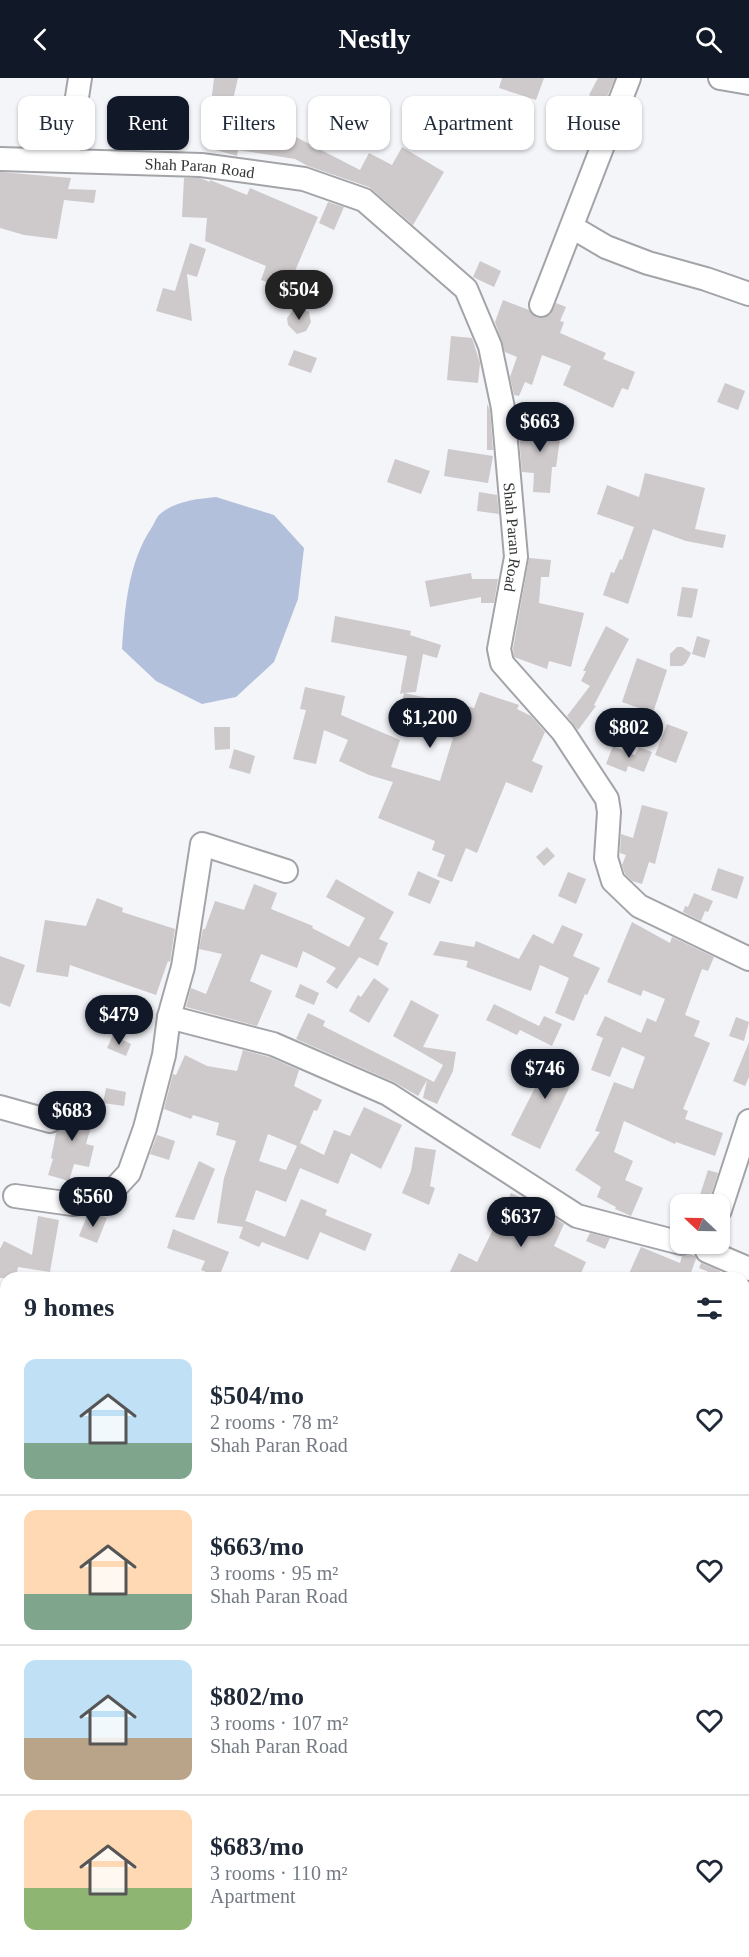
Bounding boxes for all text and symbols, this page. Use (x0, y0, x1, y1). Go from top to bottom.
icon: back (24, 23, 57, 56)
icon: search (692, 23, 725, 56)
text: Nestly (339, 24, 410, 54)
chip: Buy (18, 96, 95, 150)
chip: Rent (107, 96, 189, 150)
chip: Filters (201, 96, 296, 150)
chip: New (308, 96, 390, 150)
chip: Apartment (402, 96, 534, 150)
chip: House (546, 96, 642, 150)
street label: Shah Paran Road (145, 155, 256, 181)
pin: $504 (263, 270, 335, 321)
text: $504 (279, 278, 319, 300)
pin: $663 (504, 402, 576, 453)
text: $663 (520, 410, 560, 432)
street label: Shah Paran Road (501, 482, 524, 593)
pin: $1,200 (381, 698, 479, 749)
text: $1,200 (403, 706, 458, 728)
pin: $802 (593, 708, 665, 759)
text: $802 (609, 716, 649, 738)
pin: $479 (83, 995, 155, 1046)
text: $479 (99, 1003, 139, 1025)
pin: $746 (509, 1049, 581, 1100)
text: $746 (525, 1057, 565, 1079)
pin: $683 (36, 1091, 108, 1142)
text: $683 (52, 1099, 92, 1121)
pin: $560 (57, 1177, 129, 1228)
text: $560 (73, 1185, 113, 1207)
north arrow (670, 1194, 730, 1254)
map controls (670, 1194, 730, 1254)
pin: $637 (485, 1197, 557, 1248)
text: $637 (501, 1205, 541, 1227)
icon: filters (693, 1292, 726, 1325)
text: 9 homes (24, 1293, 114, 1322)
text: $504/mo (210, 1381, 304, 1410)
icon: home (72, 1383, 144, 1455)
icon: heart (693, 1403, 726, 1436)
text: 2 rooms · 78 m² (210, 1411, 338, 1433)
text: Shah Paran Road (210, 1434, 348, 1456)
text: $663/mo (210, 1532, 304, 1561)
icon: home (72, 1534, 144, 1606)
icon: heart (693, 1554, 726, 1587)
text: 3 rooms · 95 m² (210, 1562, 338, 1584)
text: Shah Paran Road (210, 1585, 348, 1607)
text: $802/mo (210, 1682, 304, 1711)
icon: home (72, 1684, 144, 1756)
icon: heart (693, 1704, 726, 1737)
text: 3 rooms · 107 m² (210, 1712, 348, 1734)
text: Shah Paran Road (210, 1735, 348, 1757)
text: $683/mo (210, 1832, 304, 1861)
icon: home (72, 1834, 144, 1906)
icon: heart (693, 1854, 726, 1887)
text: 3 rooms · 110 m² (210, 1862, 347, 1884)
text: Apartment (210, 1885, 296, 1907)

